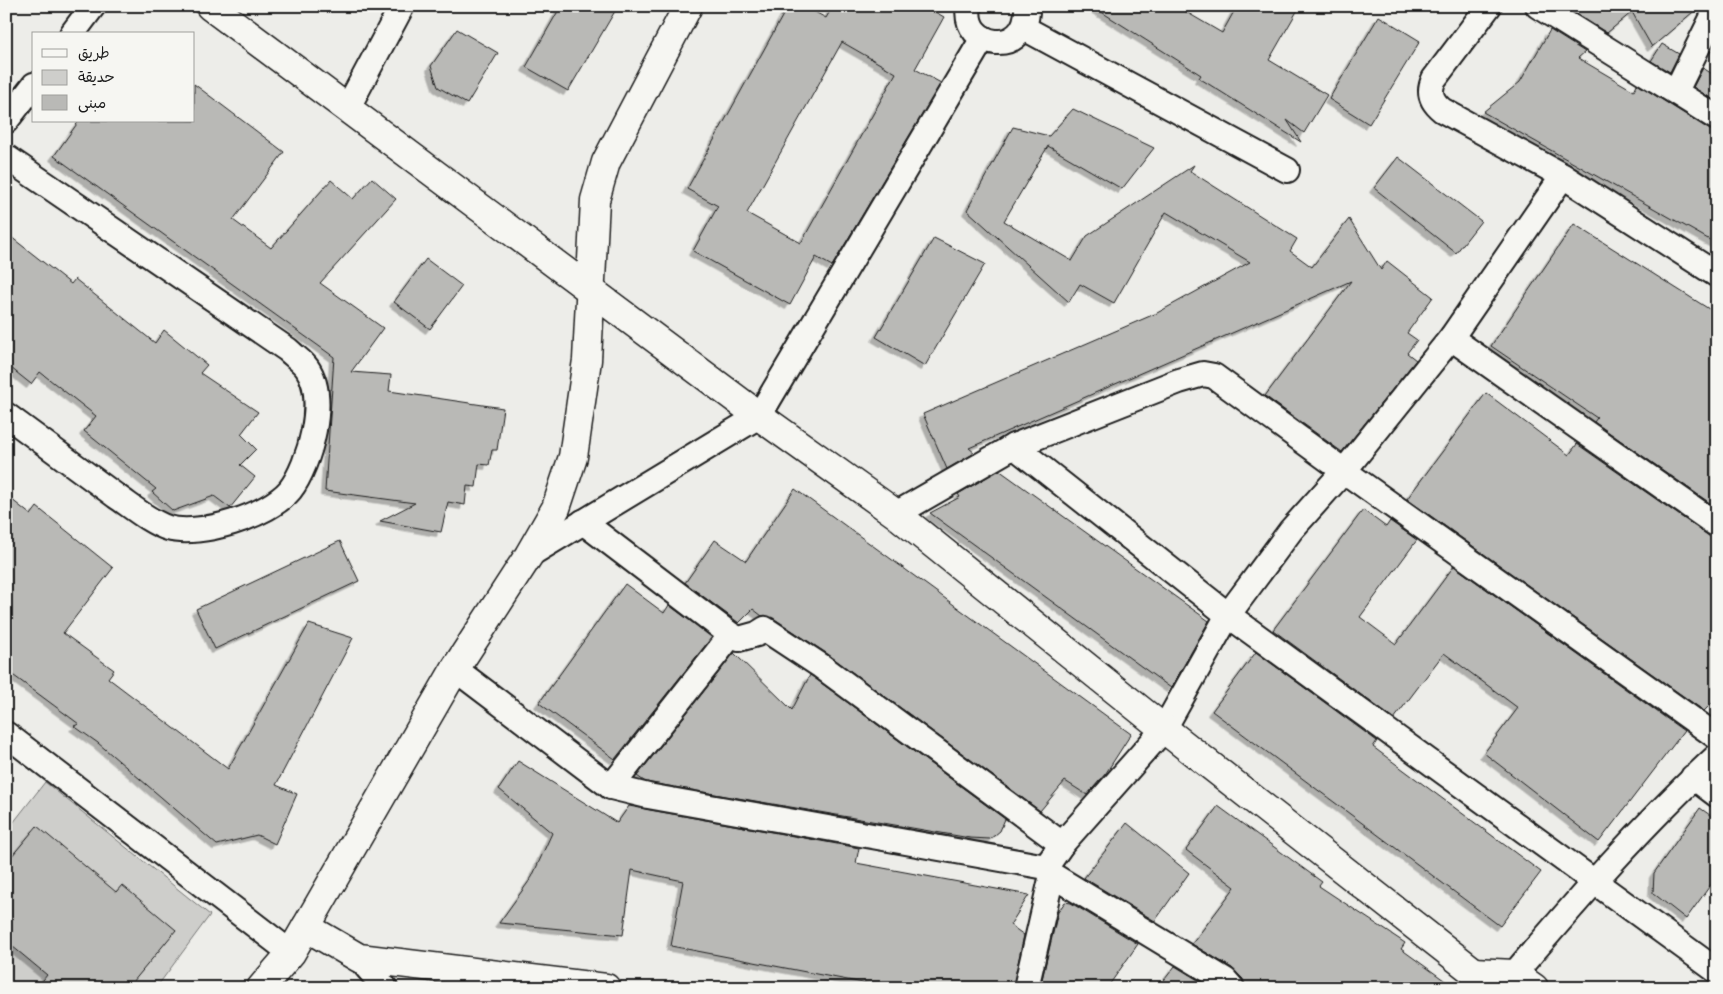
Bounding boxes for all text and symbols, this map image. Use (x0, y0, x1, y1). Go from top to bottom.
legend (32, 32, 195, 122)
text: طريق (78, 43, 110, 63)
text: حديقة (78, 67, 115, 87)
text: مبنى (78, 93, 106, 113)

